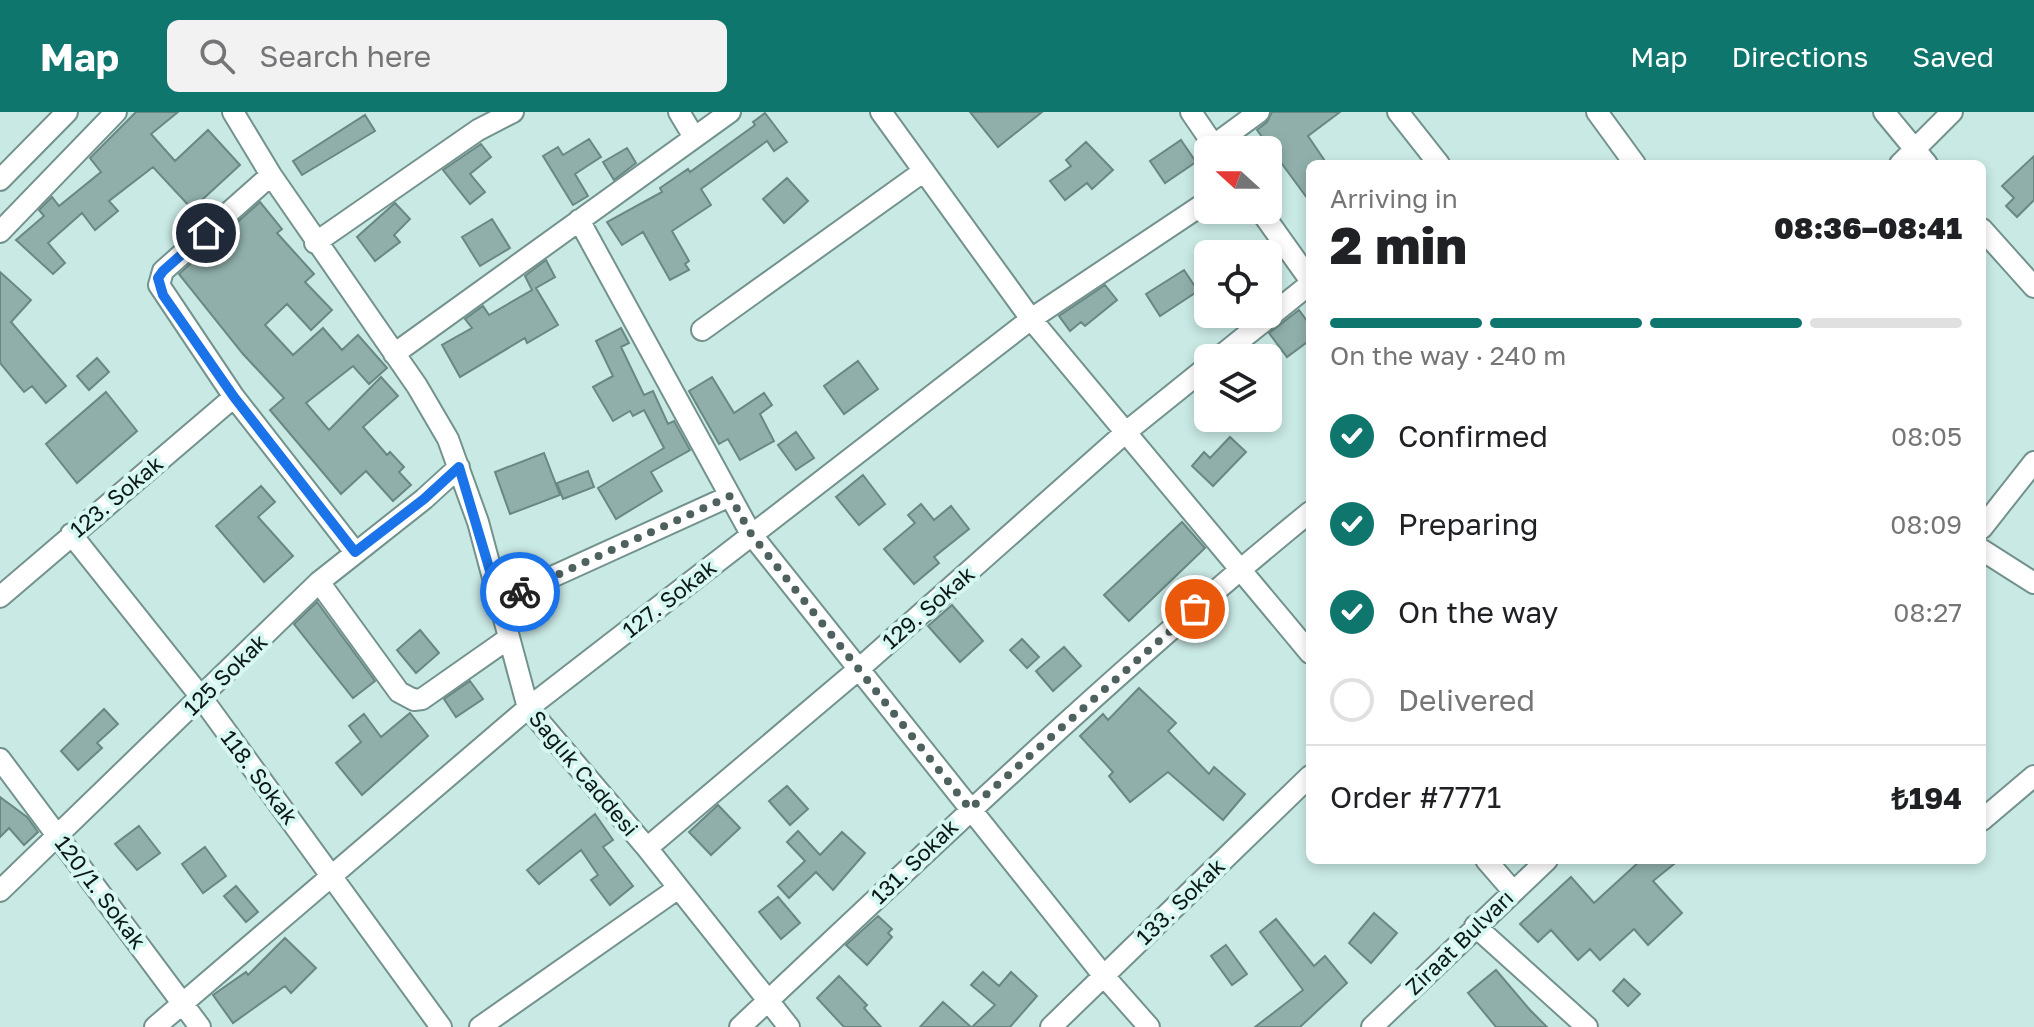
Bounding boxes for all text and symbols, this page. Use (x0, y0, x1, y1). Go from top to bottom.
search box (167, 20, 727, 92)
text: Map (40, 34, 119, 79)
icon: search (195, 34, 239, 78)
text: Search here (259, 38, 431, 74)
text: Map (1630, 40, 1687, 73)
text: Directions (1731, 40, 1868, 73)
text: Saved (1912, 40, 1994, 73)
north arrow (1194, 136, 1282, 224)
map controls (1194, 136, 1282, 432)
text: Arriving in (1330, 183, 1458, 214)
pin (172, 199, 240, 267)
text: 08:36–08:41 (1774, 210, 1962, 246)
icon: home (184, 211, 228, 255)
text: 2 min (1330, 213, 1467, 275)
button: locate (1194, 240, 1282, 328)
text: On the way · 240 m (1330, 340, 1566, 371)
button: layers (1194, 344, 1282, 432)
icon: check (1330, 414, 1374, 458)
text: Confirmed (1398, 418, 1548, 454)
text: 08:05 (1891, 421, 1962, 452)
street label: 123. Sokak (64, 449, 168, 543)
icon: check (1330, 502, 1374, 546)
text: Preparing (1398, 506, 1539, 542)
text: 08:09 (1890, 509, 1962, 540)
courier (480, 552, 560, 632)
street label: 127. Sokak (617, 553, 721, 643)
street label: 129. Sokak (876, 560, 980, 654)
icon: bike (498, 570, 542, 614)
pin (1161, 575, 1229, 643)
icon: bag (1173, 587, 1217, 631)
icon: check (1330, 590, 1374, 634)
text: On the way (1398, 594, 1558, 630)
text: 08:27 (1893, 597, 1962, 628)
street label: 125 Sokak (177, 627, 273, 721)
text: Delivered (1398, 682, 1535, 718)
street label: Sağlık Caddesi (524, 705, 644, 841)
street label: 118. Sokak (216, 724, 304, 830)
text: Order #7771 (1330, 779, 1501, 815)
text: ₺194 (1892, 780, 1962, 816)
street label: 131. Sokak (865, 813, 963, 909)
street label: 120/1. Sokak (50, 830, 152, 954)
street label: 133. Sokak (1130, 852, 1230, 950)
street label: Ziraat Bulvarı (1399, 884, 1519, 1000)

